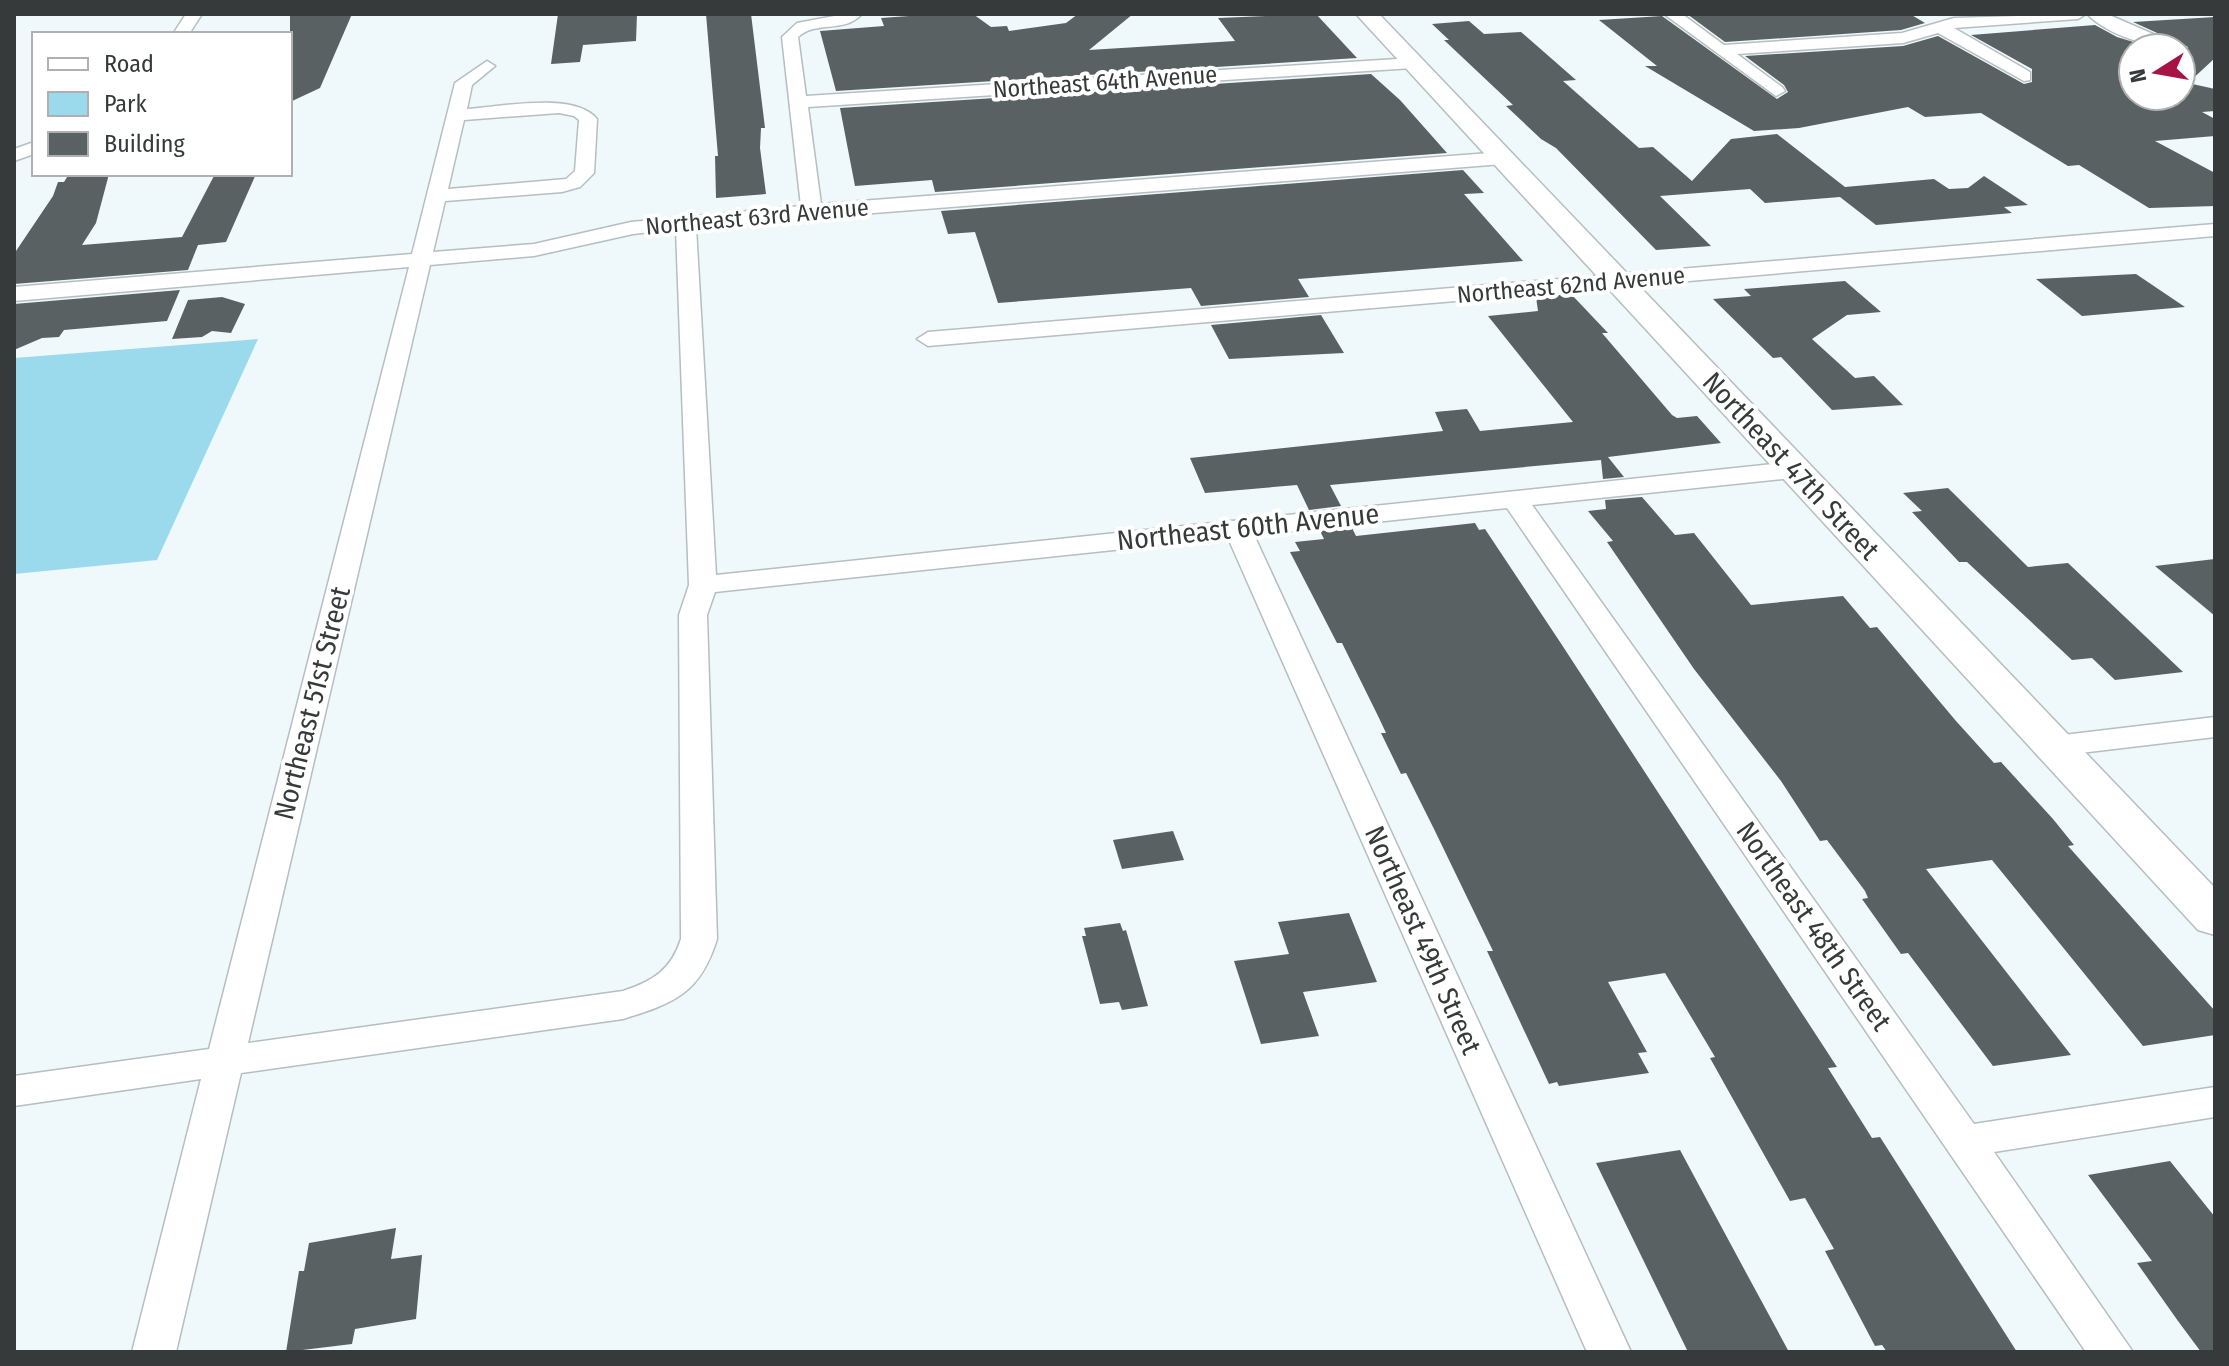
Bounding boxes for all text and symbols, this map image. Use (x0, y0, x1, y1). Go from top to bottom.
legend (32, 32, 292, 176)
north arrow (2117, 32, 2197, 112)
text: Road (104, 50, 154, 78)
street label: Northeast 64th Avenue (992, 60, 1218, 104)
text: N (2123, 67, 2152, 85)
text: Park (104, 90, 147, 118)
text: Building (104, 130, 186, 158)
street label: Northeast 63rd Avenue (644, 193, 870, 241)
street label: Northeast 62nd Avenue (1456, 261, 1686, 309)
street label: Northeast 47th Street (1696, 366, 1887, 567)
street label: Northeast 60th Avenue (1115, 497, 1381, 557)
street label: Northeast 51st Street (267, 582, 357, 823)
street label: Northeast 48th Street (1730, 815, 1899, 1037)
street label: Northeast 49th Street (1358, 821, 1488, 1060)

